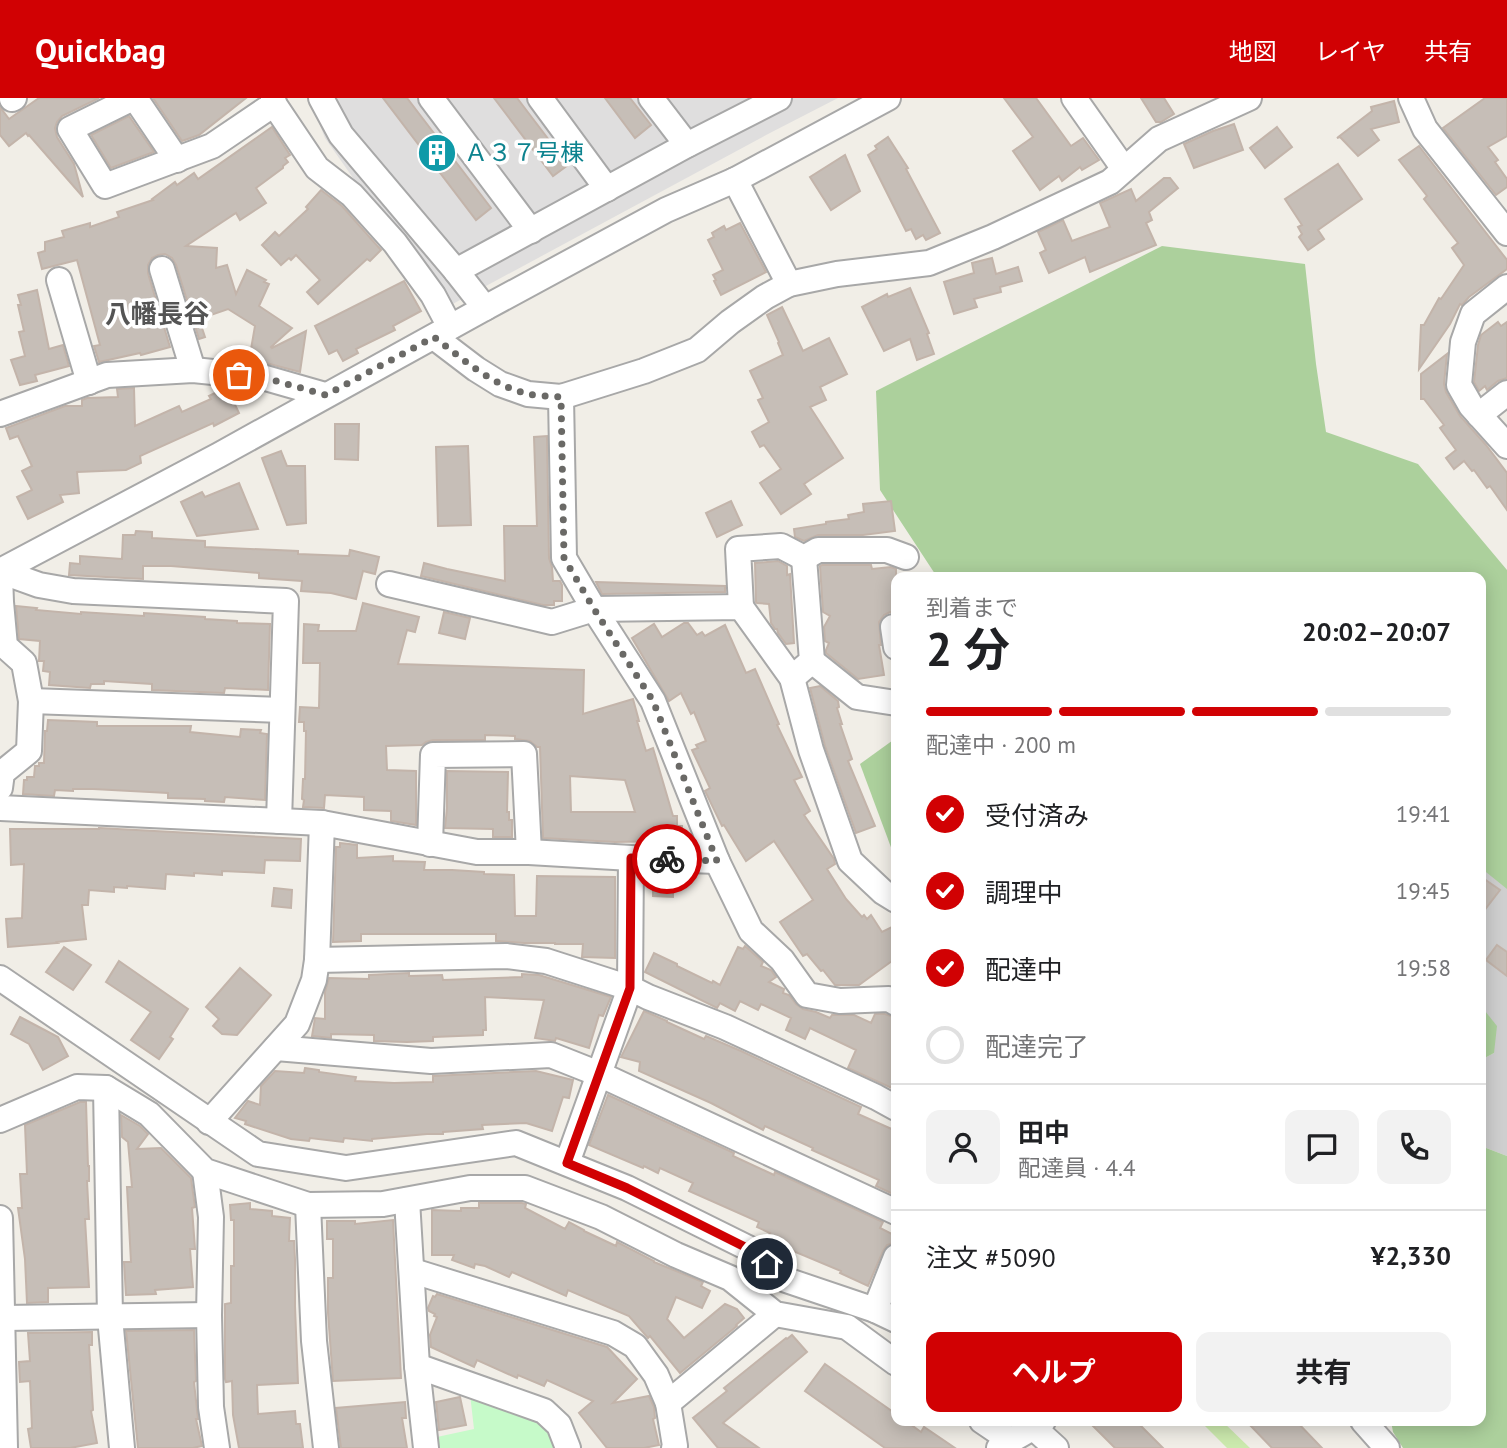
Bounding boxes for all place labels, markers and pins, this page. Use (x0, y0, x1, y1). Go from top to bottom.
building icon: Ａ３７号棟 (416, 132, 458, 174)
place label: Ａ３７号棟 (464, 137, 584, 168)
pin (209, 345, 269, 405)
pin (737, 1234, 797, 1294)

